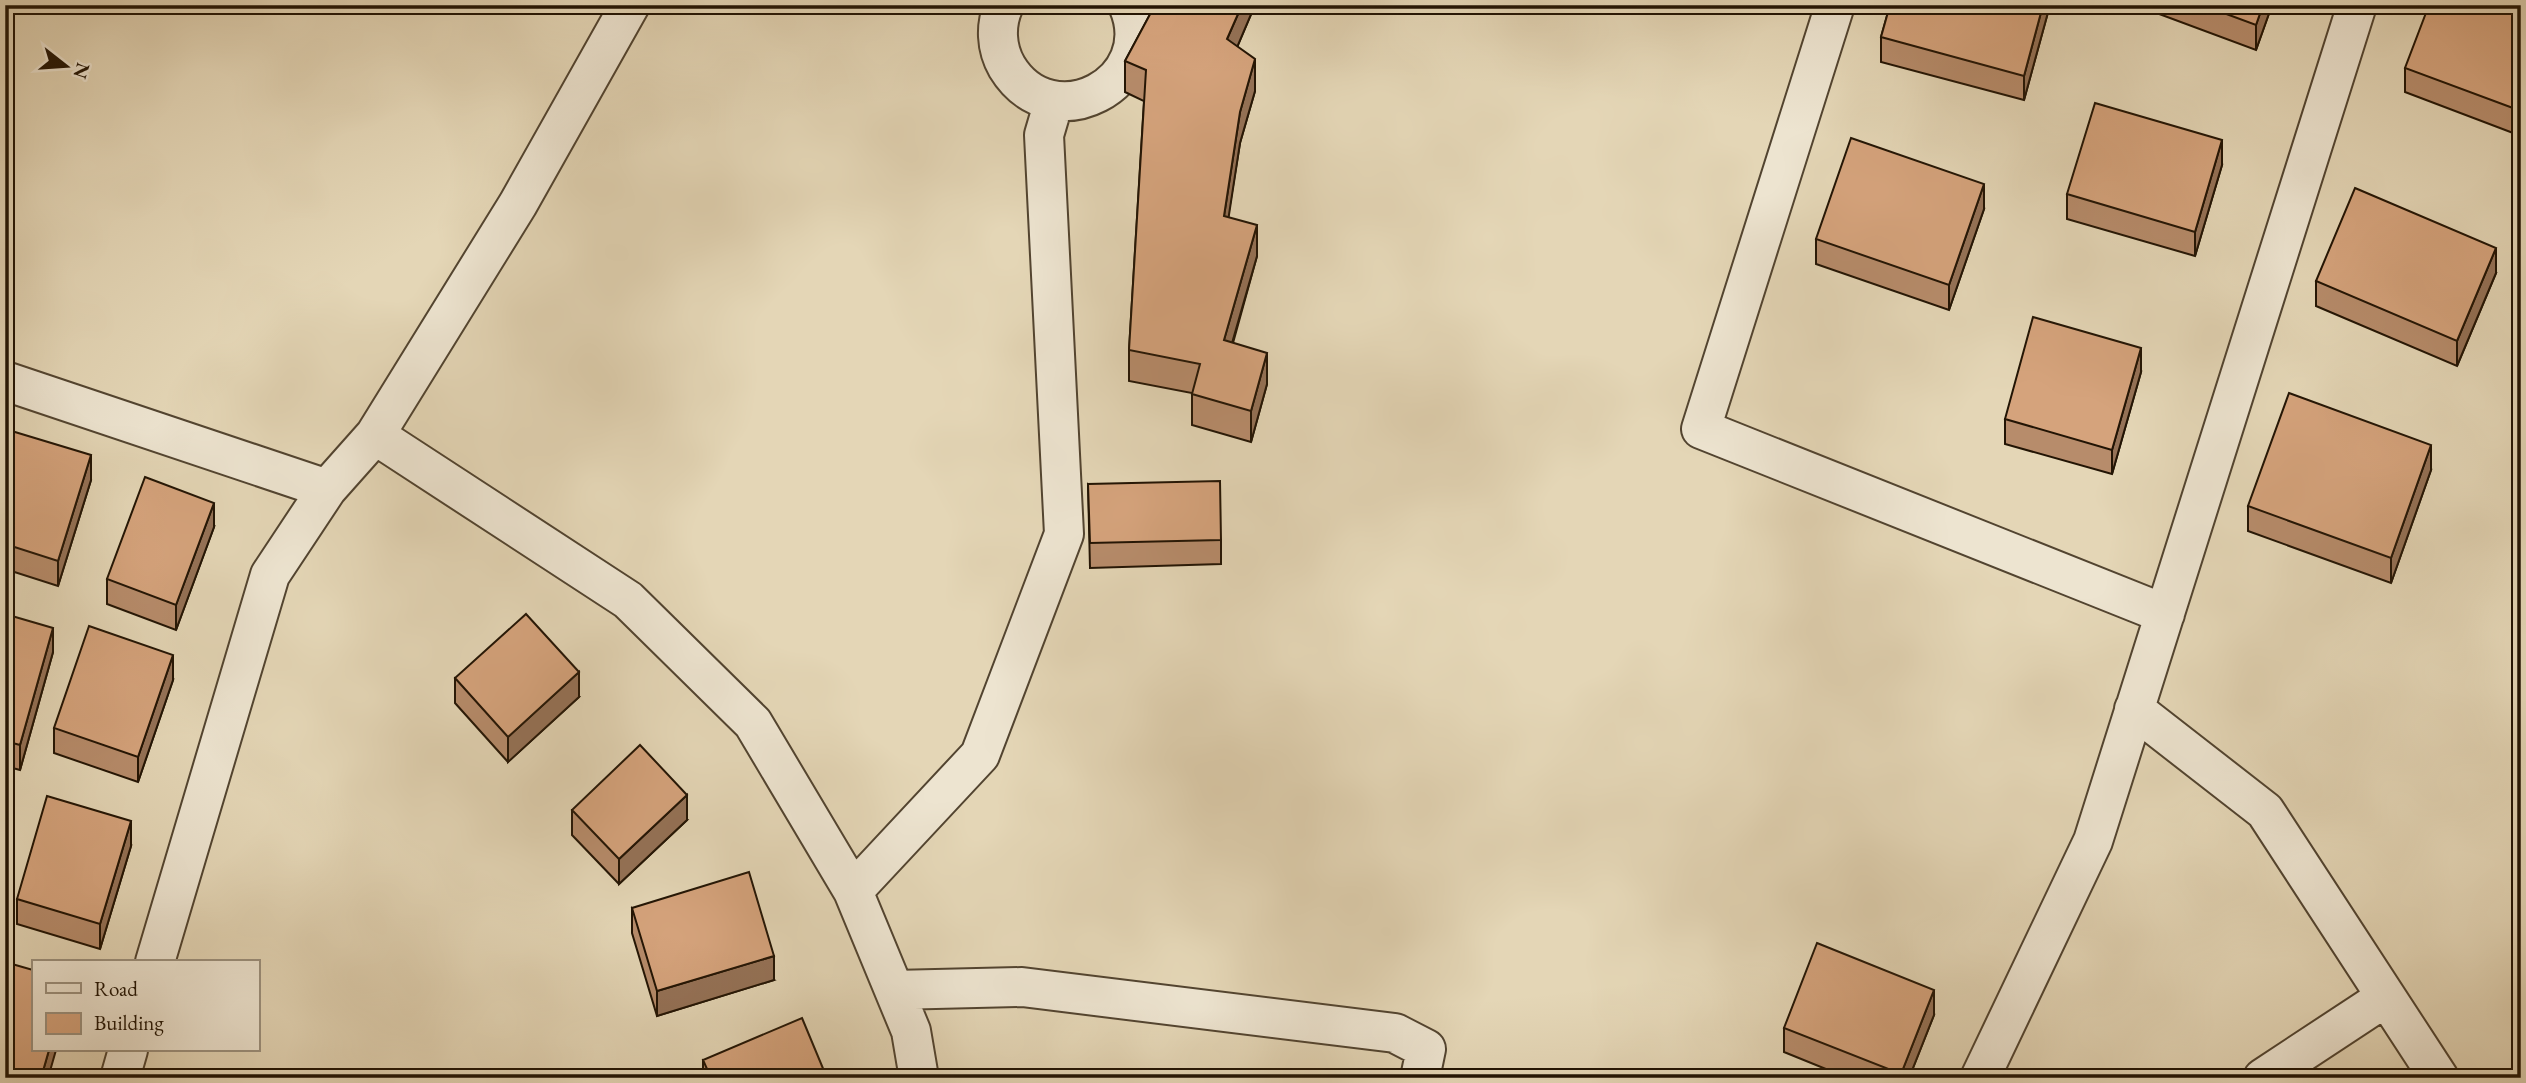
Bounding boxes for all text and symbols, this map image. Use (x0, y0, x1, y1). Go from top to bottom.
north arrow (32, 32, 102, 102)
text: N (67, 60, 96, 82)
legend (32, 960, 259, 1052)
text: Road (94, 975, 138, 1002)
text: Building (94, 1009, 164, 1036)

